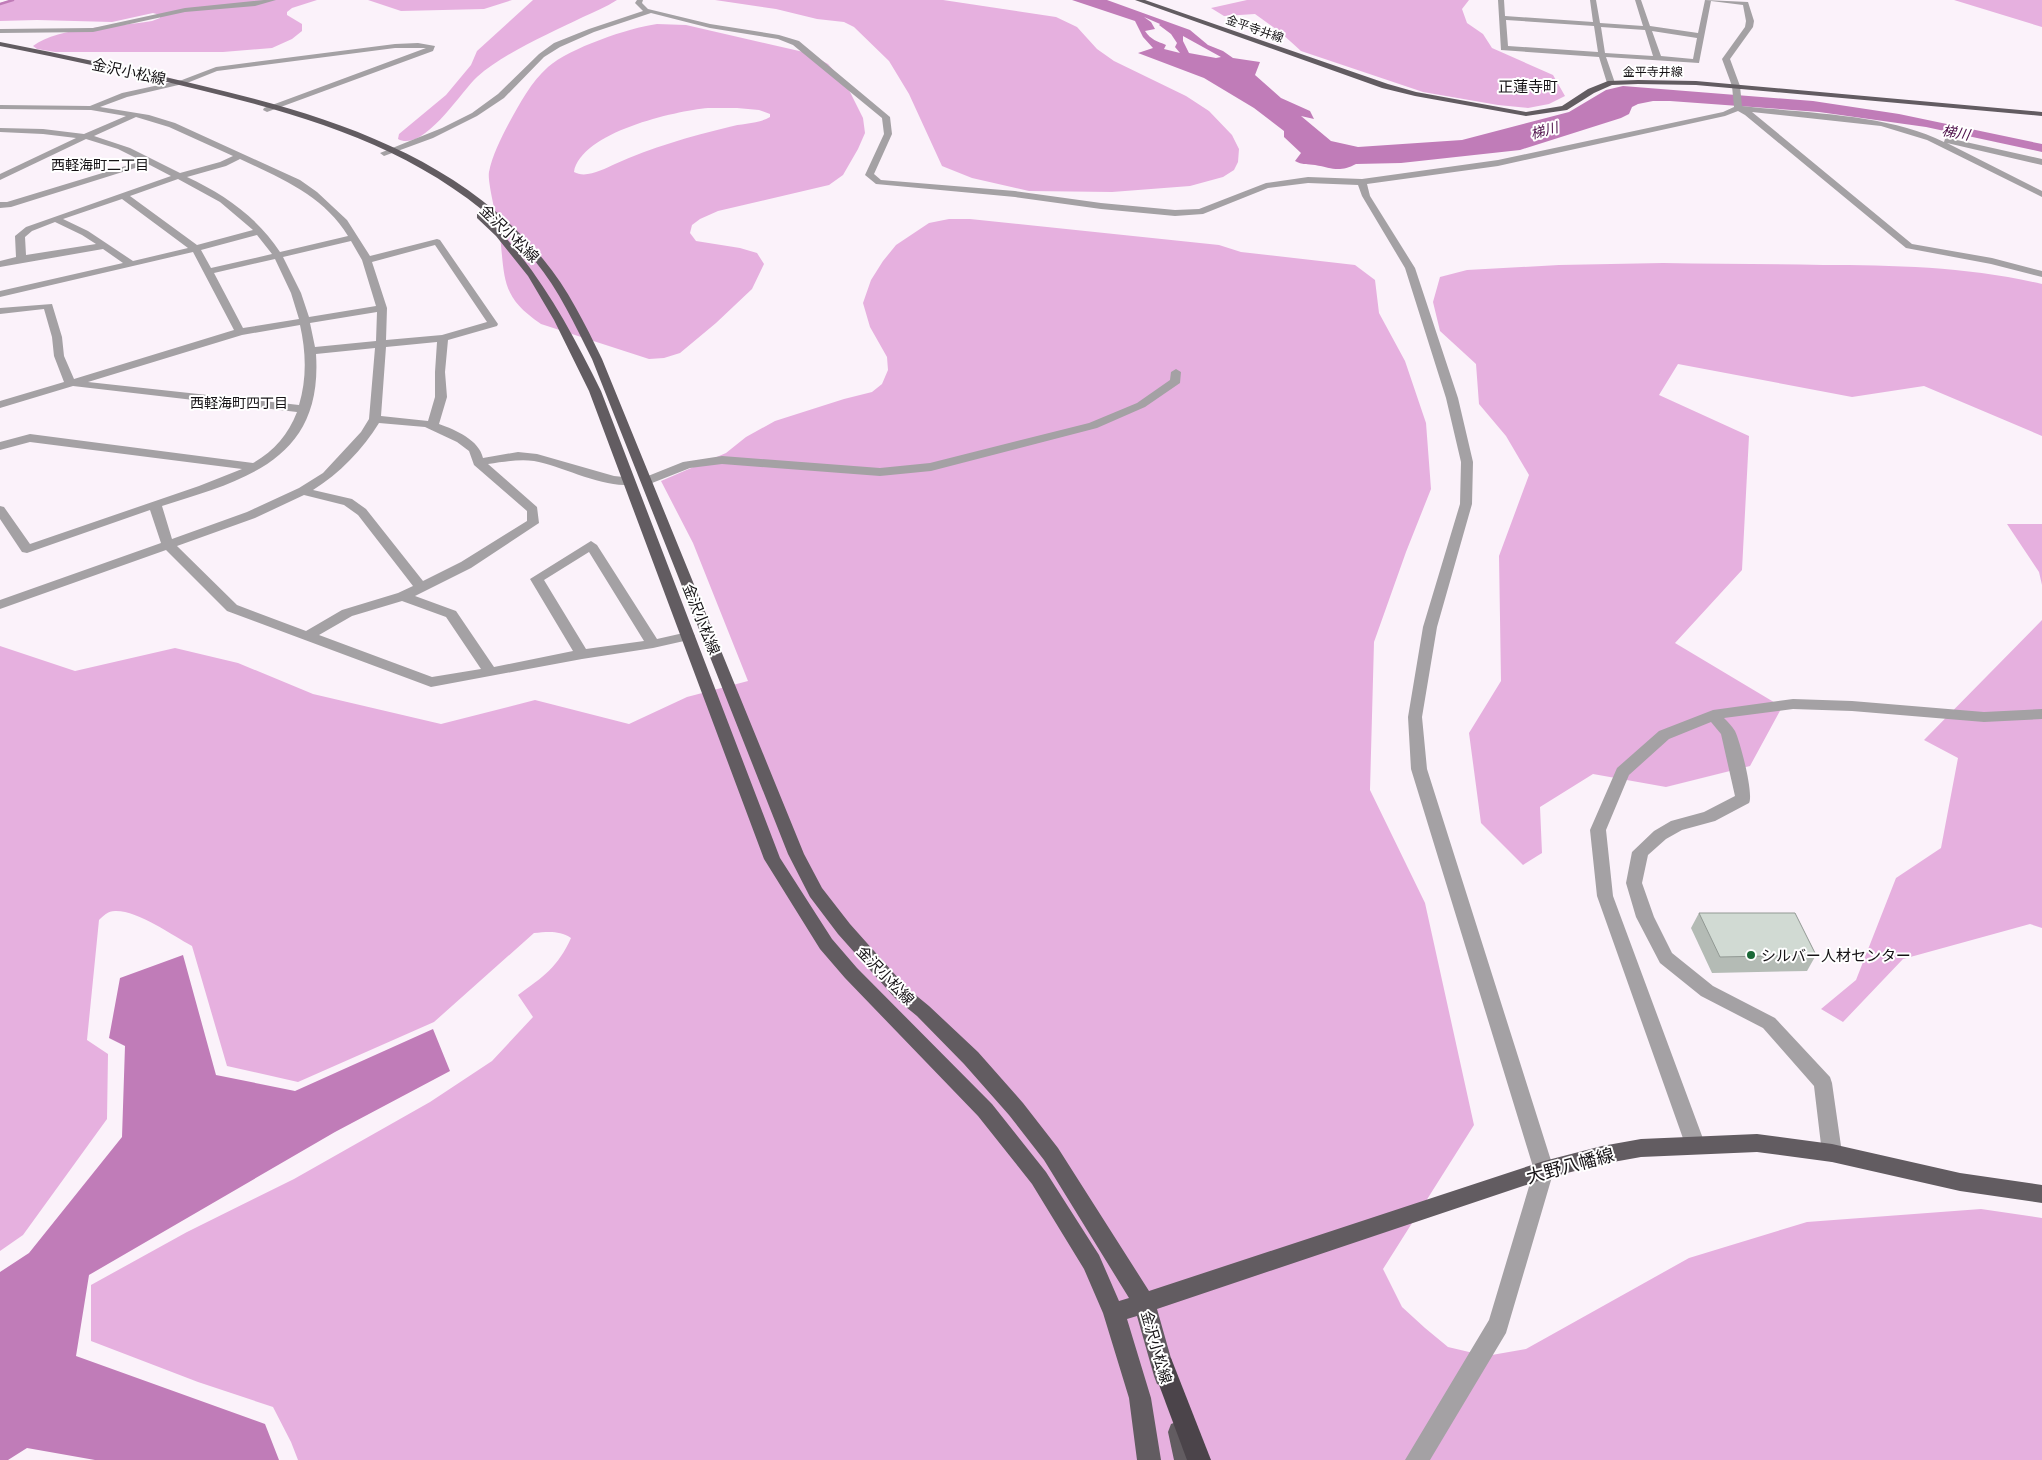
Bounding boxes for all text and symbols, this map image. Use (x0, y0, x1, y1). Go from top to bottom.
street label: 金平寺井線 (1224, 12, 1286, 44)
street label: 金沢小松線 (90, 54, 168, 88)
street label: 金平寺井線 (1623, 64, 1683, 78)
district label: 正蓮寺町 (1498, 77, 1558, 95)
water label: 梯川 (1528, 118, 1562, 142)
water label: 梯川 (1941, 121, 1973, 143)
district label: 西軽海町二丁目 (51, 156, 149, 173)
street label: 金沢小松線 (477, 200, 543, 266)
district label: 西軽海町四丁目 (190, 394, 288, 411)
street label: 金沢小松線 (680, 581, 724, 657)
street label: 金沢小松線 (853, 942, 919, 1008)
place label: シルバー人材センター (1761, 946, 1911, 964)
marker: シルバー人材センター (1745, 949, 1757, 961)
street label: 大野八幡線 (1524, 1143, 1616, 1187)
street label: 金沢小松線 (1138, 1308, 1176, 1386)

